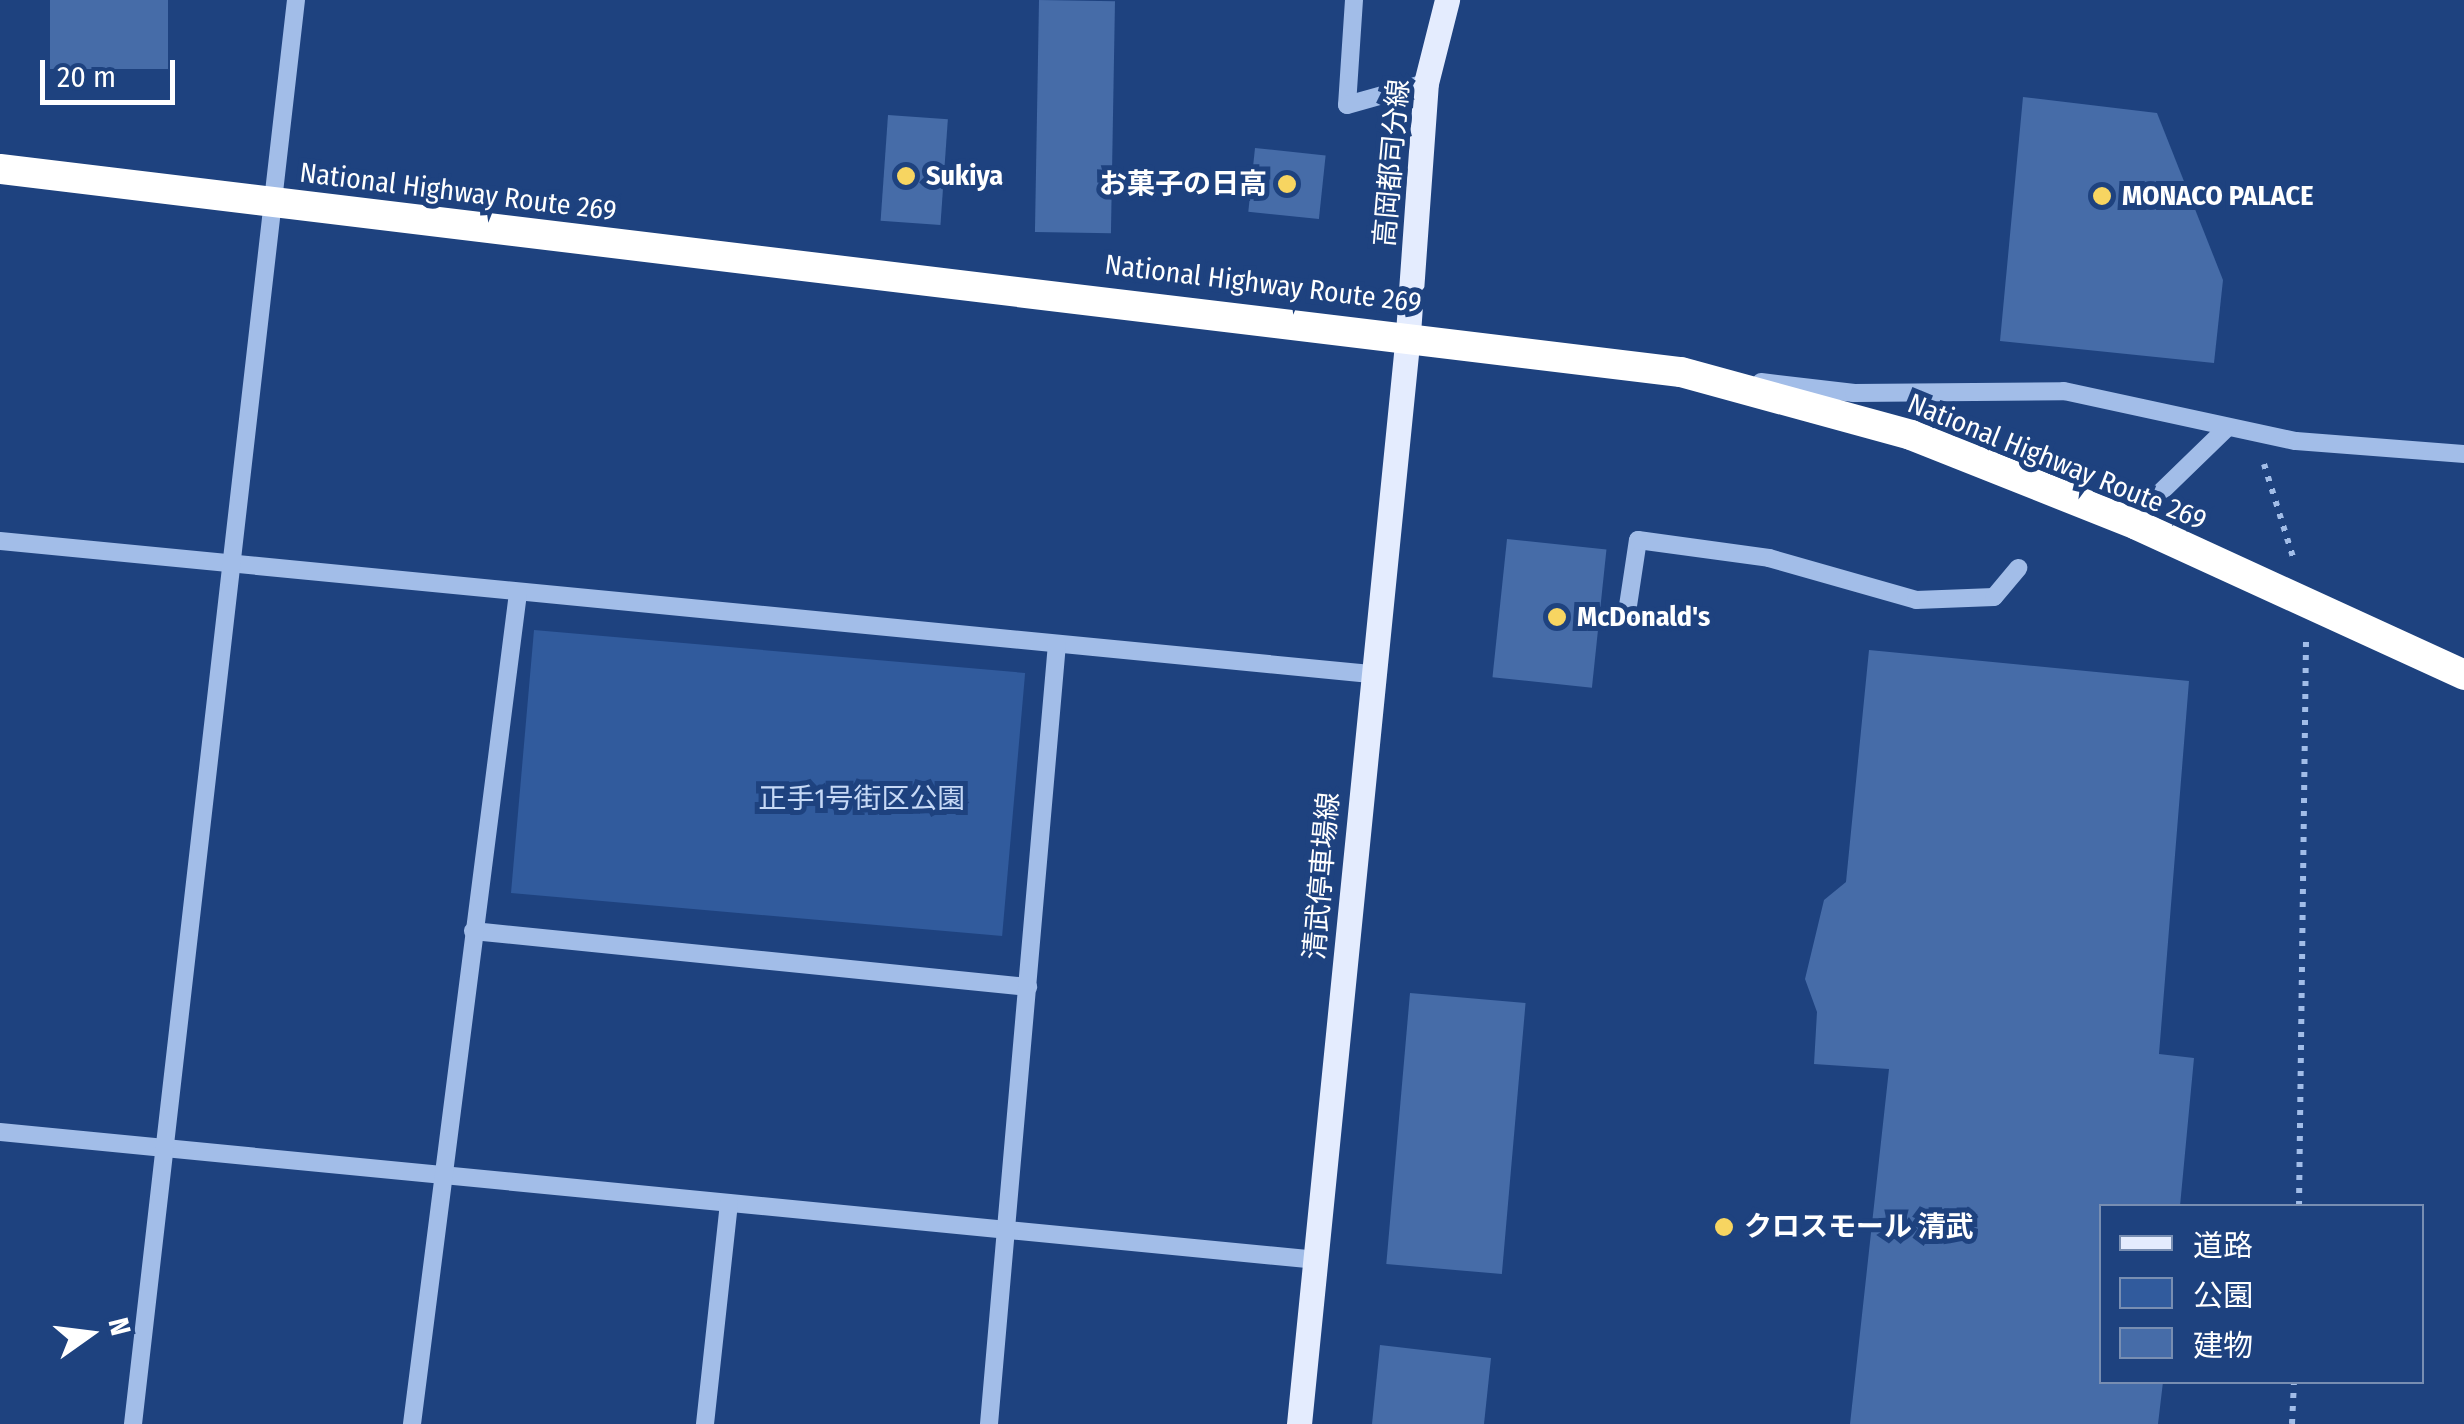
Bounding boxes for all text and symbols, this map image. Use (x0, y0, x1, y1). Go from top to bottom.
scale bar (45, 40, 180, 102)
text: 20 m (57, 59, 116, 95)
street label: 高岡都司分線 (1368, 78, 1416, 248)
street label: National Highway Route 269 (298, 156, 618, 228)
place label: Sukiya (926, 159, 1003, 193)
marker: Sukiya (895, 165, 917, 187)
place label: お菓子の日高 (1099, 167, 1267, 201)
marker: お菓子の日高 (1276, 173, 1298, 195)
place label: MONACO PALACE (2122, 179, 2313, 213)
marker: MONACO PALACE (2091, 185, 2113, 207)
street label: National Highway Route 269 (1103, 248, 1423, 320)
street label: National Highway Route 269 (1903, 387, 2211, 537)
place label: McDonald's (1577, 600, 1710, 634)
marker: McDonald's (1546, 606, 1568, 628)
park label: 正手1号街区公園 (759, 782, 965, 816)
street label: 清武停車場線 (1298, 791, 1346, 961)
legend (2099, 1204, 2424, 1384)
place label: クロスモール 清武 (1744, 1210, 1974, 1244)
marker: クロスモール 清武 (1713, 1216, 1735, 1238)
text: 道路 (2193, 1228, 2253, 1264)
text: 公園 (2193, 1278, 2253, 1314)
north arrow (40, 1284, 140, 1384)
text: N (102, 1314, 138, 1339)
text: 建物 (2193, 1328, 2253, 1364)

